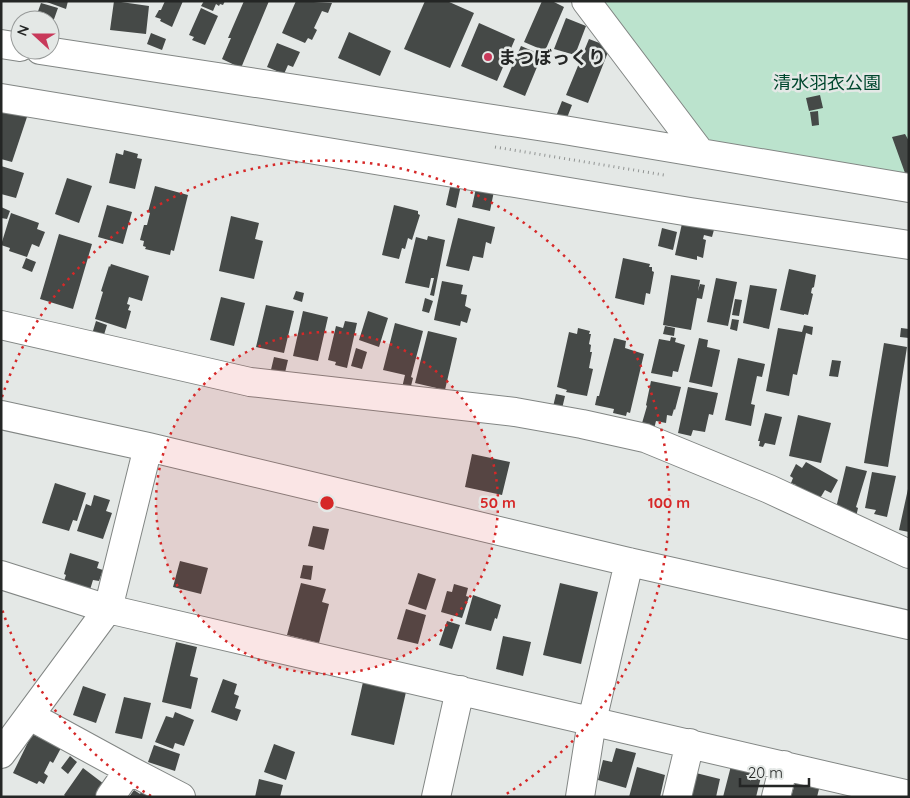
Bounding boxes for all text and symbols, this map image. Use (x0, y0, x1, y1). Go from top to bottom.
north arrow (10, 10, 60, 60)
text: N (13, 22, 33, 38)
place label: まつぼっくり (498, 46, 606, 69)
marker: まつぼっくり (482, 51, 494, 63)
park label: 清水羽衣公園 (773, 71, 881, 94)
text: 50 m (480, 493, 516, 512)
text: 100 m (648, 493, 690, 512)
centre of rings (318, 494, 336, 512)
scale bar (740, 756, 809, 788)
text: 20 m (748, 763, 783, 782)

